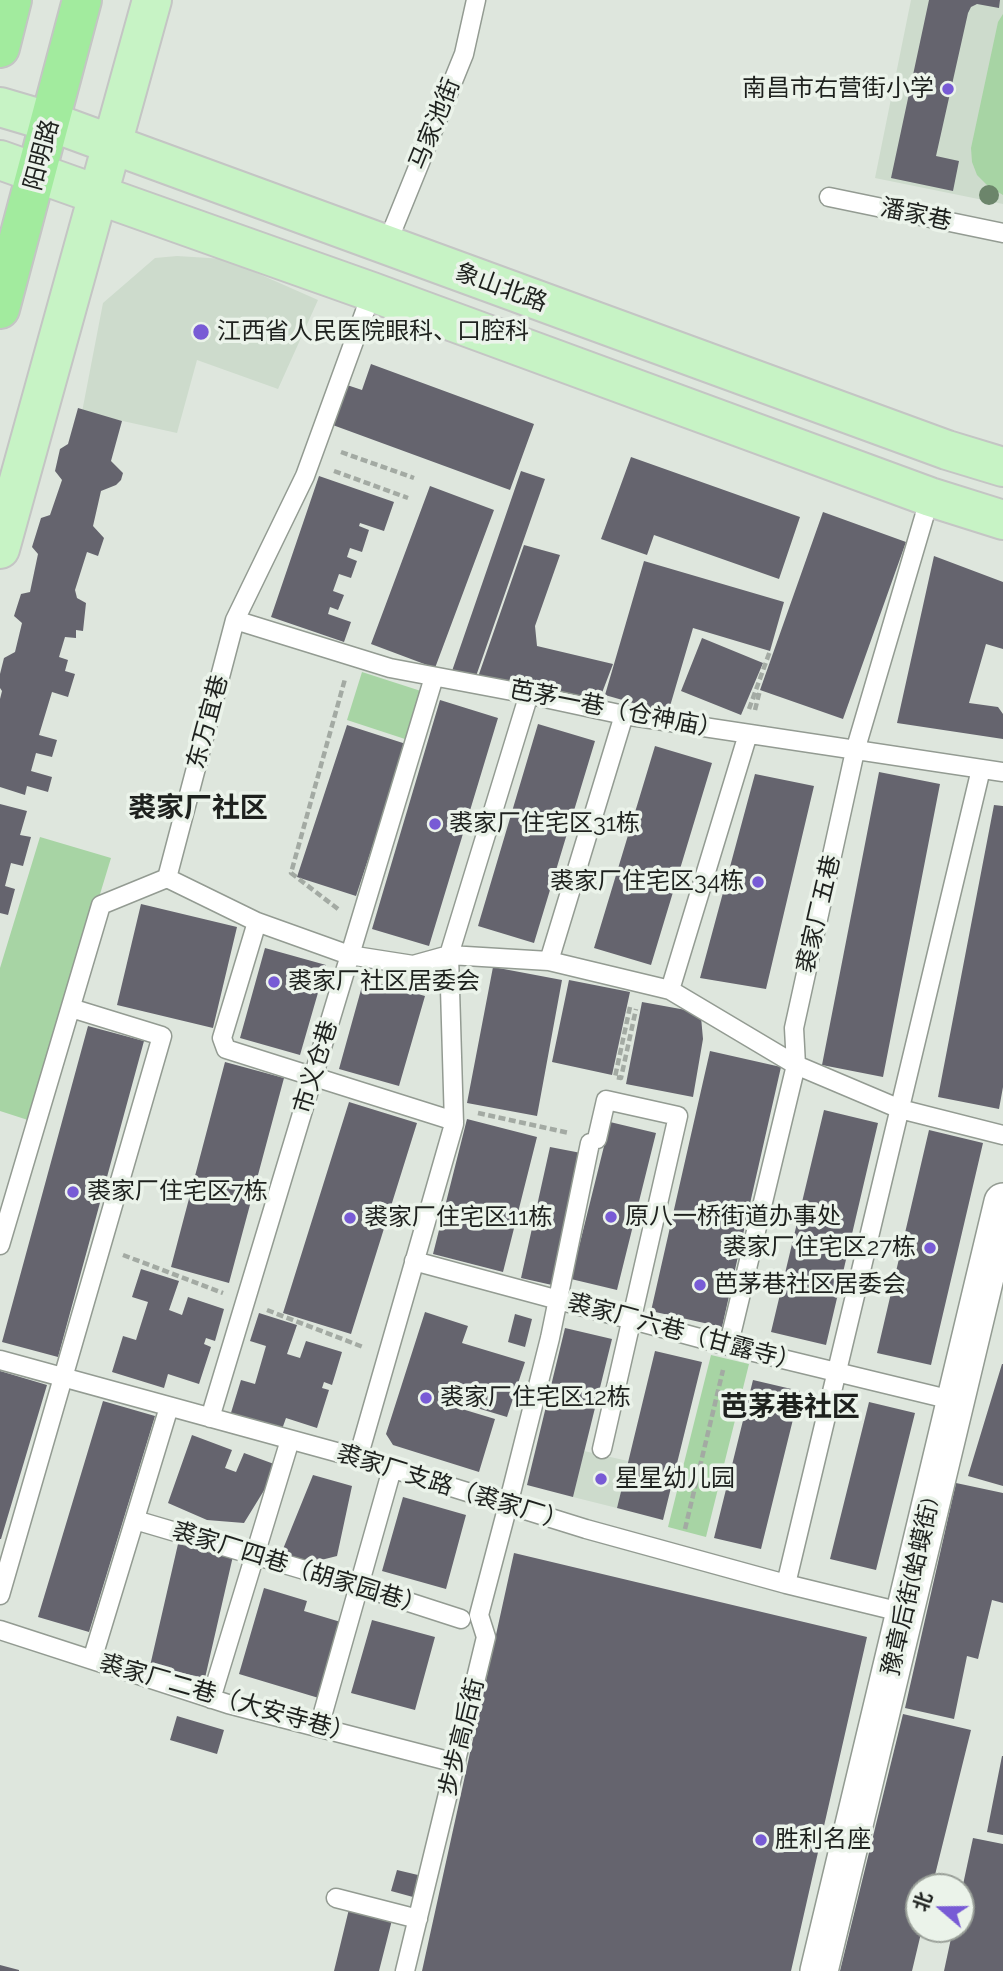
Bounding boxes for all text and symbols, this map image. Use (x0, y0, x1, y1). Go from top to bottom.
street label: 马家池街 (404, 74, 466, 174)
place label: 南昌市右营街小学 (742, 75, 934, 103)
marker: 南昌市右营街小学 (940, 81, 956, 97)
street label: 阳明路 (19, 116, 65, 194)
street label: 潘家巷 (878, 193, 954, 237)
street label: 象山北路 (451, 258, 551, 318)
place label: 江西省人民医院眼科、口腔科 (217, 318, 529, 346)
marker: 江西省人民医院眼科、口腔科 (191, 322, 211, 342)
street label: 东万宜巷 (182, 672, 234, 772)
street label: 芭茅一巷（仓神庙） (507, 675, 725, 745)
district label: 裘家厂社区 (128, 792, 268, 826)
place label: 裘家厂住宅区31栋 (449, 810, 640, 838)
marker: 裘家厂住宅区31栋 (427, 816, 443, 832)
street label: 裘家厂五巷 (791, 852, 847, 976)
place label: 裘家厂住宅区34栋 (550, 868, 744, 896)
marker: 裘家厂住宅区34栋 (750, 874, 766, 890)
place label: 裘家厂社区居委会 (288, 968, 480, 996)
marker: 裘家厂社区居委会 (266, 974, 282, 990)
street label: 市义仓巷 (288, 1017, 344, 1117)
place label: 裘家厂住宅区7栋 (87, 1178, 268, 1206)
marker: 裘家厂住宅区7栋 (65, 1184, 81, 1200)
place label: 原八一桥街道办事处 (625, 1203, 841, 1231)
place label: 裘家厂住宅区11栋 (364, 1204, 553, 1232)
marker: 原八一桥街道办事处 (603, 1209, 619, 1225)
marker: 裘家厂住宅区11栋 (342, 1210, 358, 1226)
place label: 裘家厂住宅区27栋 (723, 1234, 916, 1262)
marker: 裘家厂住宅区27栋 (922, 1240, 938, 1256)
place label: 芭茅巷社区居委会 (714, 1271, 906, 1299)
marker: 芭茅巷社区居委会 (692, 1277, 708, 1293)
street label: 裘家厂六巷（甘露寺） (564, 1288, 804, 1378)
place label: 裘家厂住宅区12栋 (440, 1384, 631, 1412)
marker: 裘家厂住宅区12栋 (418, 1390, 434, 1406)
district label: 芭茅巷社区 (720, 1391, 860, 1425)
street label: 裘家厂支路（裘家厂） (333, 1439, 571, 1537)
place label: 星星幼儿园 (615, 1465, 735, 1493)
marker: 星星幼儿园 (593, 1471, 609, 1487)
street label: 豫章后街(蛤蟆街) (877, 1496, 945, 1678)
street label: 裘家厂四巷（胡家园巷） (169, 1517, 429, 1621)
street label: 裘家厂二巷（大安寺巷） (96, 1649, 358, 1749)
street label: 步步高后街 (434, 1675, 490, 1799)
place label: 胜利名座 (775, 1826, 871, 1854)
marker: 胜利名座 (753, 1832, 769, 1848)
north arrow (905, 1873, 975, 1943)
text: 北 (909, 1889, 936, 1914)

